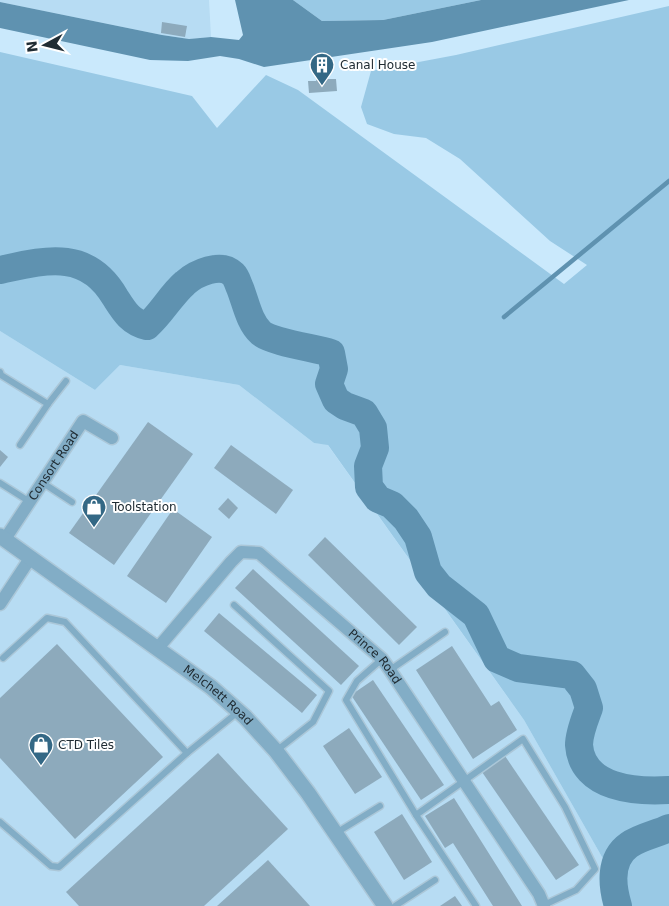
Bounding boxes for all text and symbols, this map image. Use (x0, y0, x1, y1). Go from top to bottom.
north arrow (20, 20, 70, 70)
text: N (23, 40, 41, 53)
building icon: Canal House (309, 52, 335, 86)
place label: Canal House (340, 58, 415, 72)
street label: Consort Road (25, 428, 82, 503)
shop icon: Toolstation (81, 494, 107, 528)
place label: Toolstation (111, 500, 177, 514)
street label: Prince Road (345, 626, 404, 686)
street label: Melchett Road (180, 662, 256, 728)
shop icon: CTD Tiles (28, 732, 54, 766)
place label: CTD Tiles (58, 738, 114, 752)

